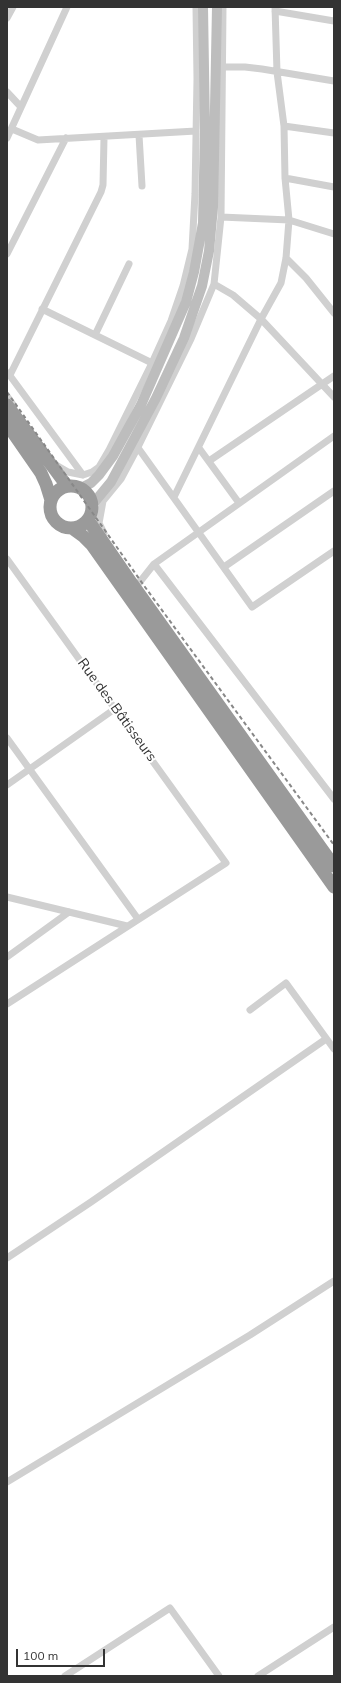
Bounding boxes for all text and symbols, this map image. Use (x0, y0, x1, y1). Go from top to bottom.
street label: Rue des Bâtisseurs (74, 655, 160, 765)
scale bar (18, 1641, 107, 1667)
text: 100 m (23, 1648, 58, 1663)

